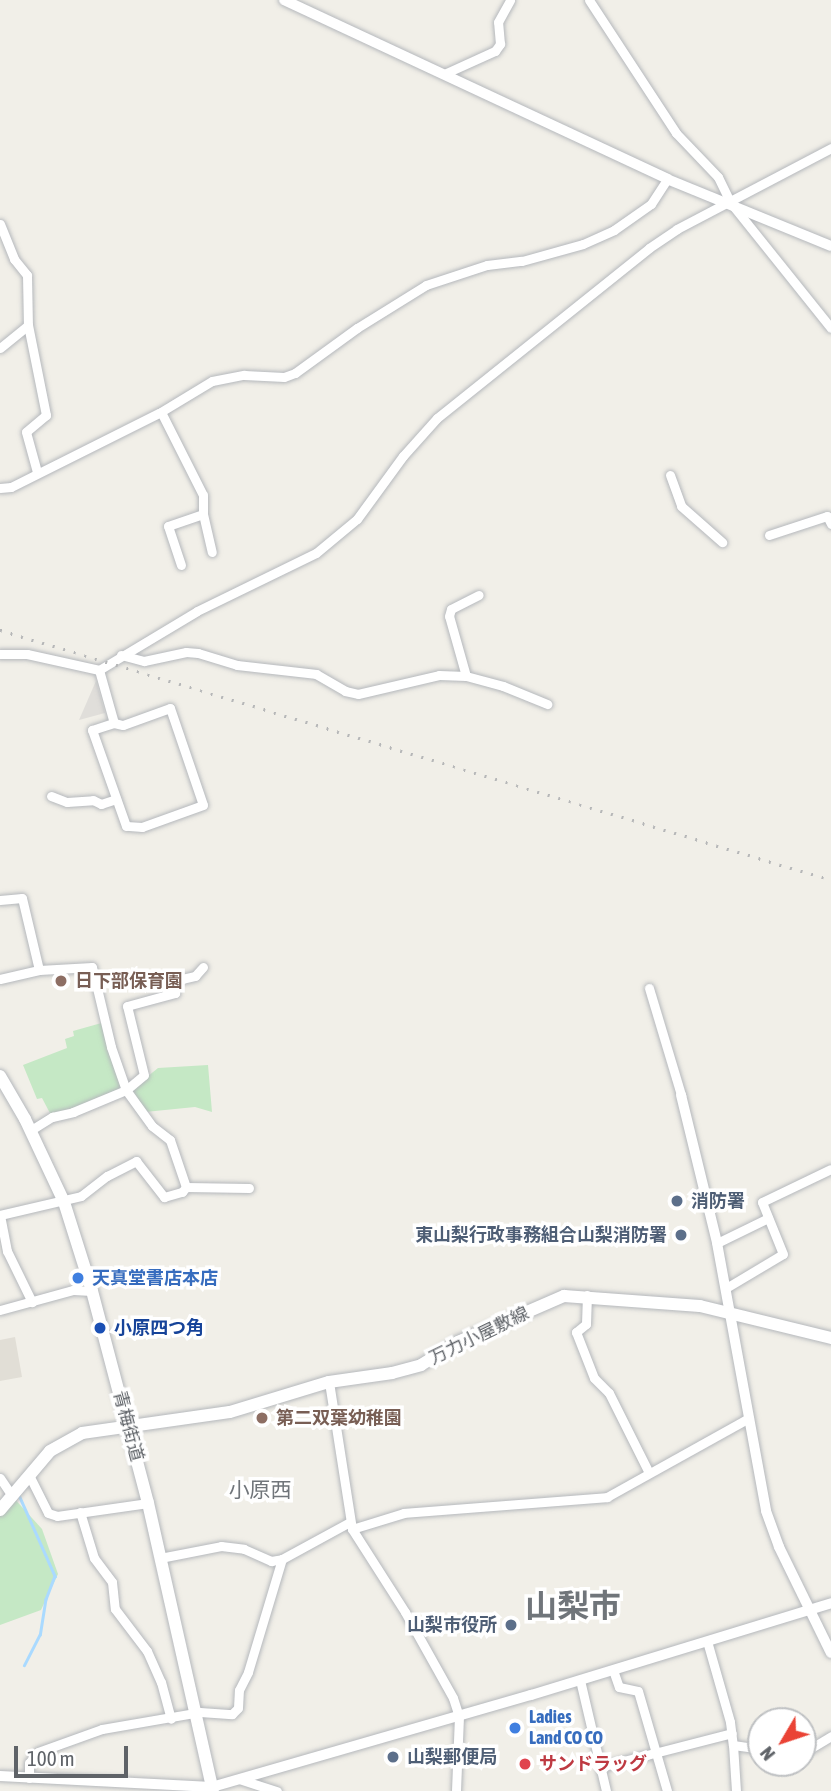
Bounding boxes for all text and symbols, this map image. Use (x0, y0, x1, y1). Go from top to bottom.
place label: 日下部保育園 (75, 970, 183, 992)
marker: 日下部保育園 (53, 973, 69, 989)
place label: 消防署 (691, 1190, 745, 1212)
marker: 消防署 (669, 1193, 685, 1209)
place label: 東山梨行政事務組合山梨消防署 (415, 1224, 667, 1246)
marker: 東山梨行政事務組合山梨消防署 (673, 1227, 689, 1243)
place label: 天真堂書店本店 (92, 1267, 218, 1289)
marker: 天真堂書店本店 (70, 1270, 86, 1286)
street label: 万力小屋敷線 (426, 1303, 532, 1369)
place label: 小原四つ角 (114, 1317, 204, 1339)
marker: 小原四つ角 (92, 1320, 108, 1336)
street label: 青梅街道 (108, 1388, 148, 1464)
place label: 第二双葉幼稚園 (276, 1407, 402, 1429)
marker: 第二双葉幼稚園 (254, 1410, 270, 1426)
district label: 小原西 (229, 1476, 291, 1502)
district label: 山梨市 (525, 1587, 621, 1625)
place label: 山梨市役所 (407, 1614, 497, 1636)
marker: 山梨市役所 (503, 1617, 519, 1633)
place label: Ladies Land CO CO (529, 1707, 603, 1750)
north arrow (747, 1707, 817, 1777)
marker: Ladies Land CO CO (507, 1720, 523, 1736)
scale bar (18, 1732, 131, 1776)
text: N (755, 1743, 779, 1765)
text: 100 m (27, 1746, 75, 1770)
place label: 山梨郵便局 (407, 1746, 497, 1768)
marker: 山梨郵便局 (385, 1749, 401, 1765)
place label: サンドラッグ (539, 1753, 647, 1775)
marker: サンドラッグ (517, 1756, 533, 1772)

